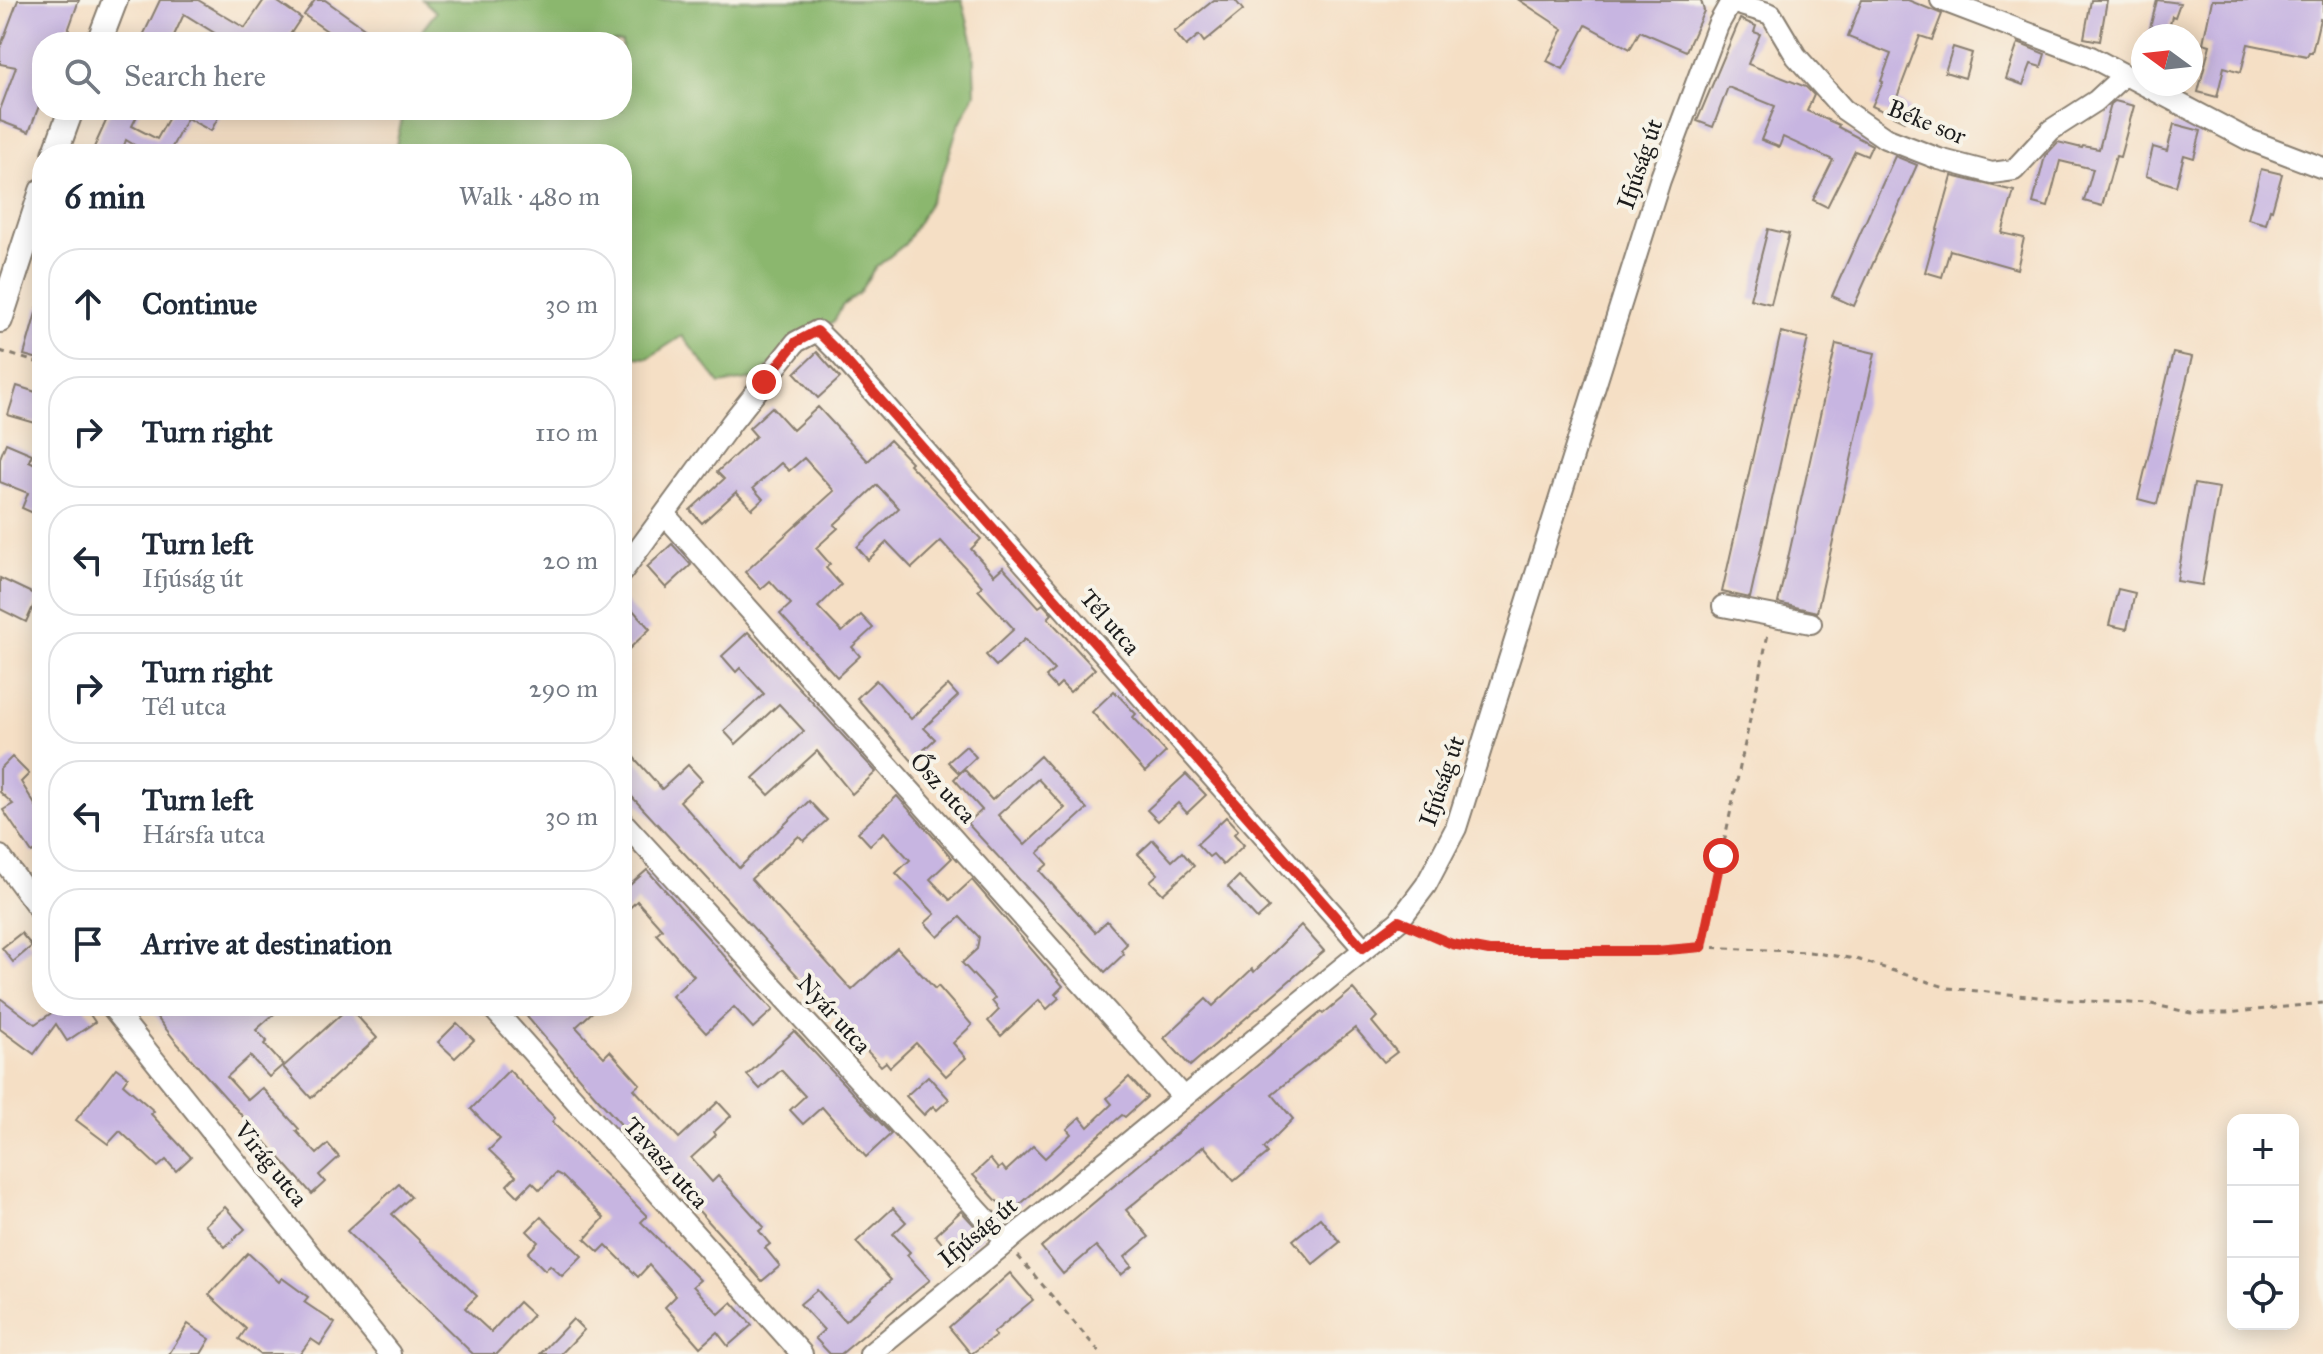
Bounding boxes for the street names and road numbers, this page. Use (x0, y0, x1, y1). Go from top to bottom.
street label: Béke sor (1883, 93, 1971, 151)
street label: Ifjúság út (1611, 114, 1670, 213)
street label: Tél utca (1073, 583, 1147, 662)
street label: Ifjúság út (1413, 731, 1472, 830)
street label: Ősz utca (903, 746, 983, 830)
street label: Nyár utca (790, 968, 878, 1061)
street label: Tavasz utca (617, 1111, 716, 1216)
street label: Virág utca (227, 1115, 315, 1213)
street label: Ifjúság út (933, 1190, 1024, 1274)

